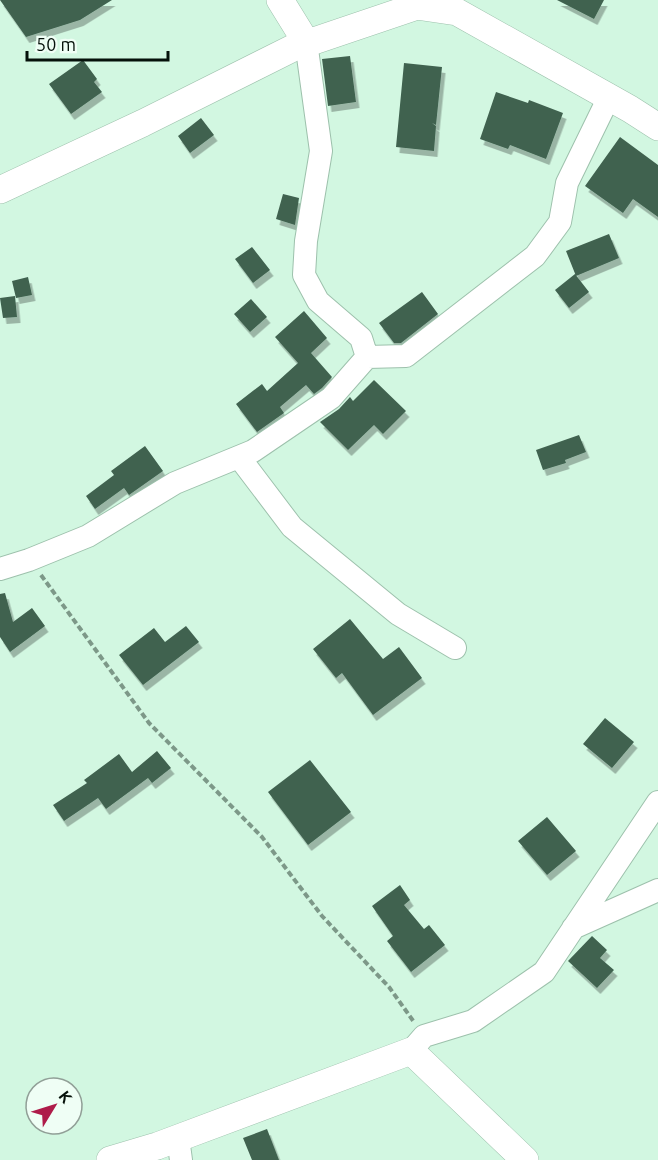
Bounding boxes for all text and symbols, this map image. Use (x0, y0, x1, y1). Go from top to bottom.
scale bar (27, 24, 168, 62)
text: 50 m (36, 34, 76, 54)
north arrow (24, 1076, 84, 1136)
text: K (55, 1087, 76, 1107)

